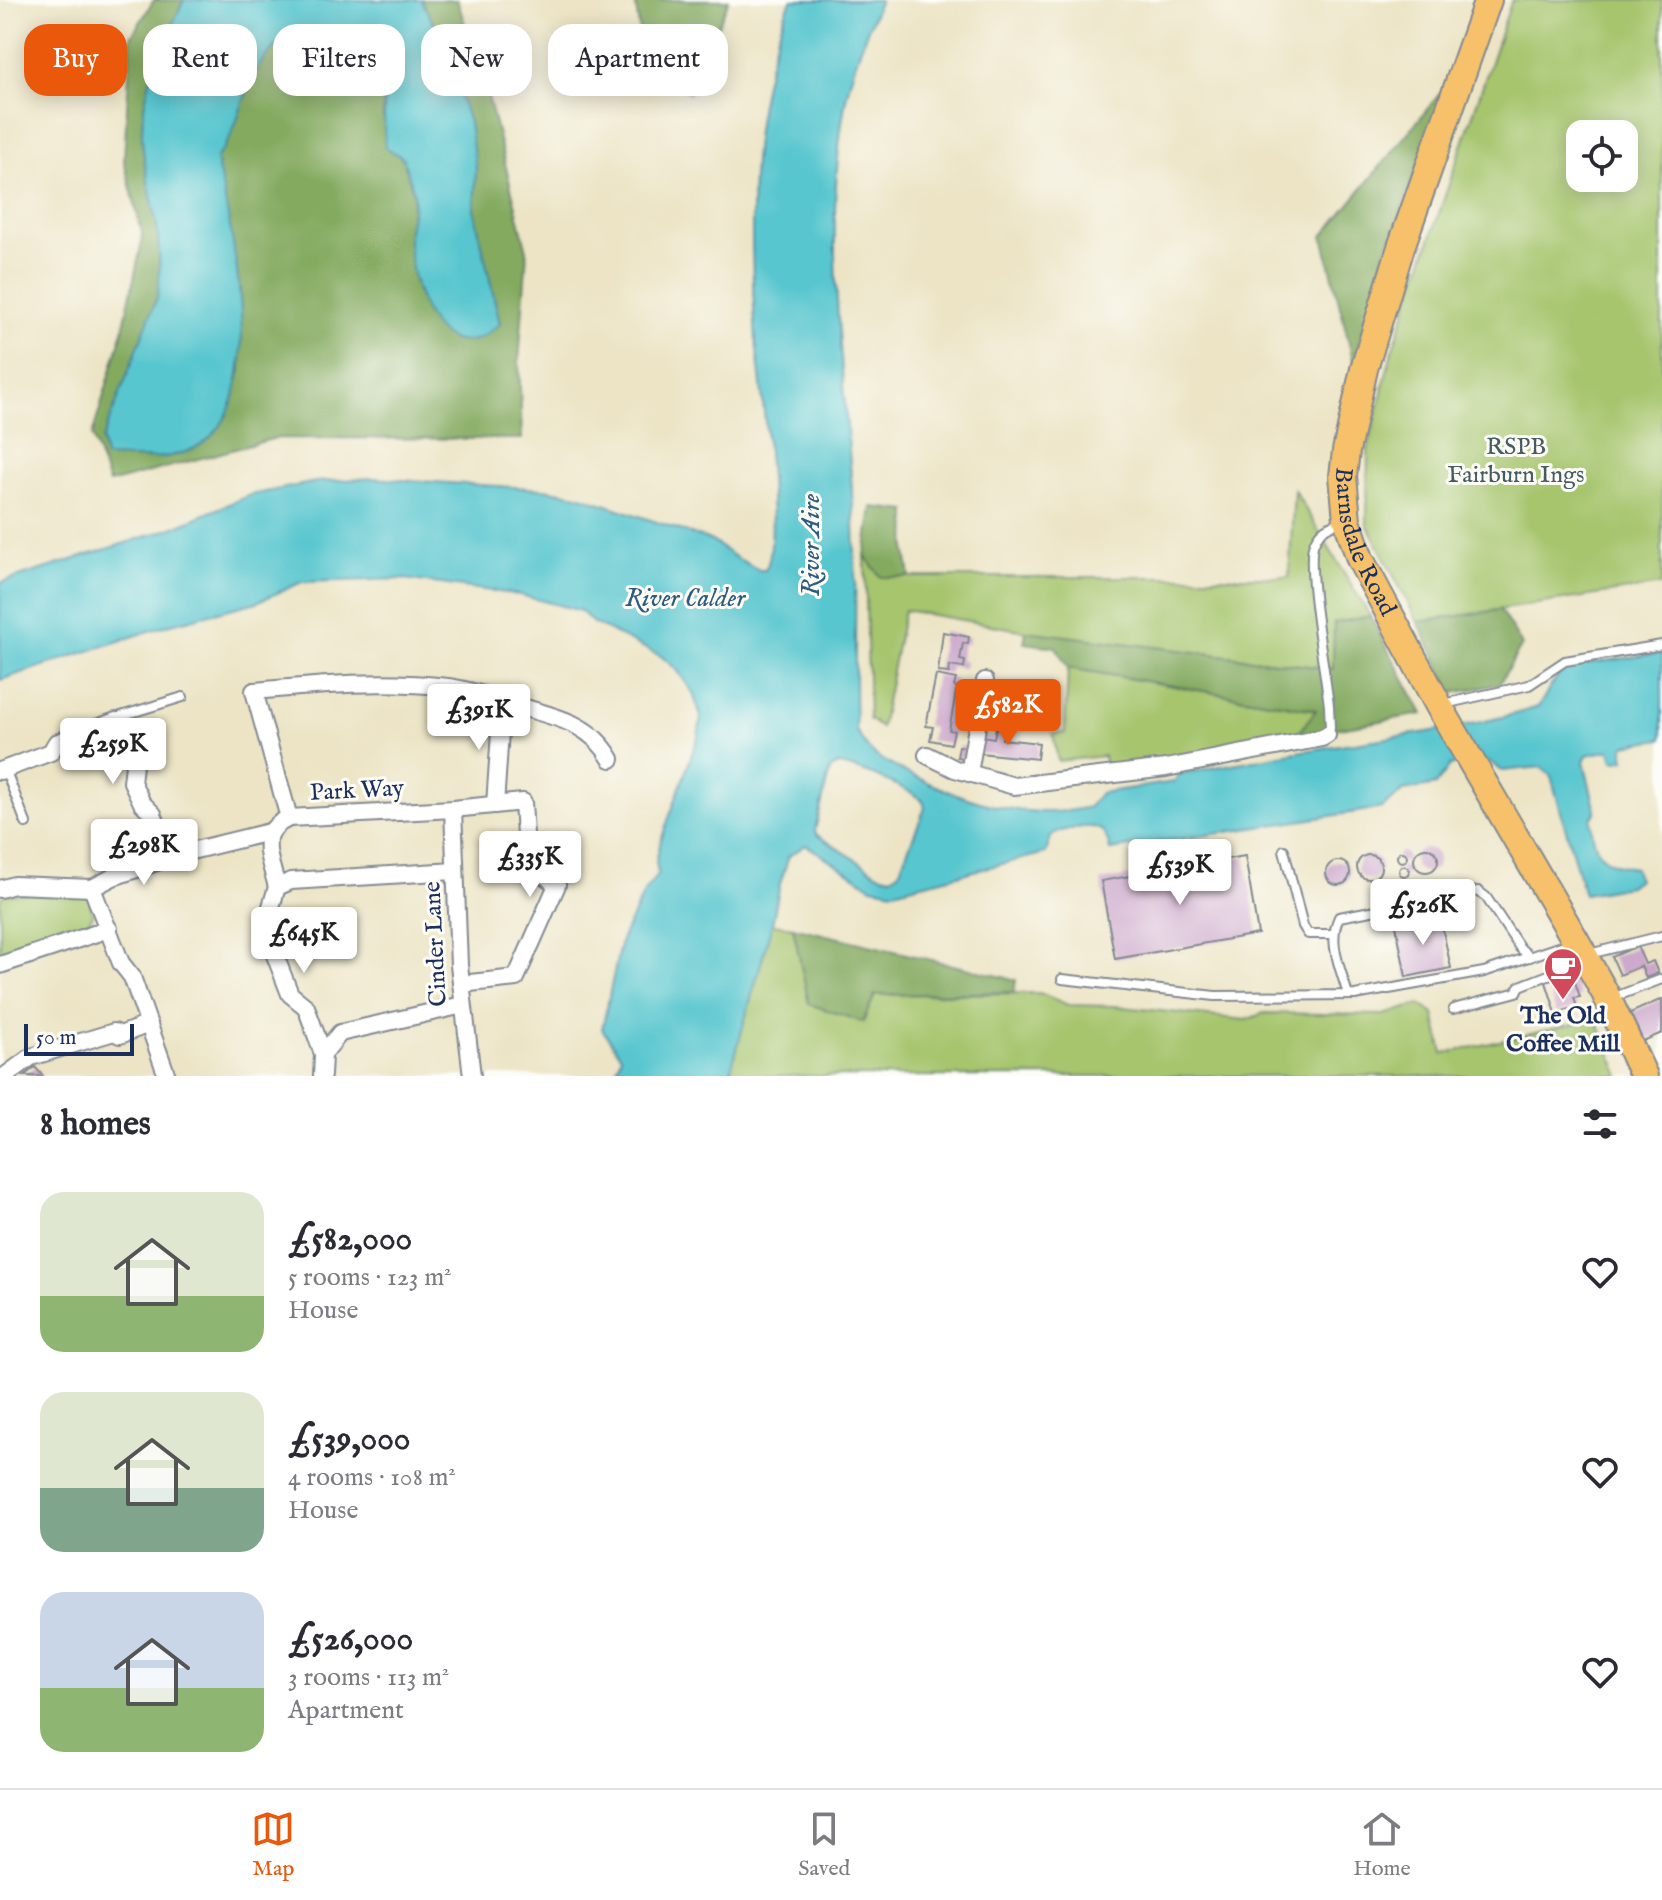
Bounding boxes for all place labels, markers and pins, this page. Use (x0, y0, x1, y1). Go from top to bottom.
pin: £582K (952, 679, 1064, 747)
pin: £391K (423, 684, 535, 752)
pin: £259K (57, 718, 169, 786)
pin: £298K (88, 819, 200, 887)
pin: £335K (474, 831, 586, 899)
pin: £539K (1124, 839, 1236, 907)
pin: £526K (1367, 879, 1479, 947)
pin: £645K (248, 907, 360, 975)
cafe icon: The Old Coffee Mill (1542, 946, 1584, 1001)
place label: The Old Coffee Mill (1506, 1001, 1620, 1060)

